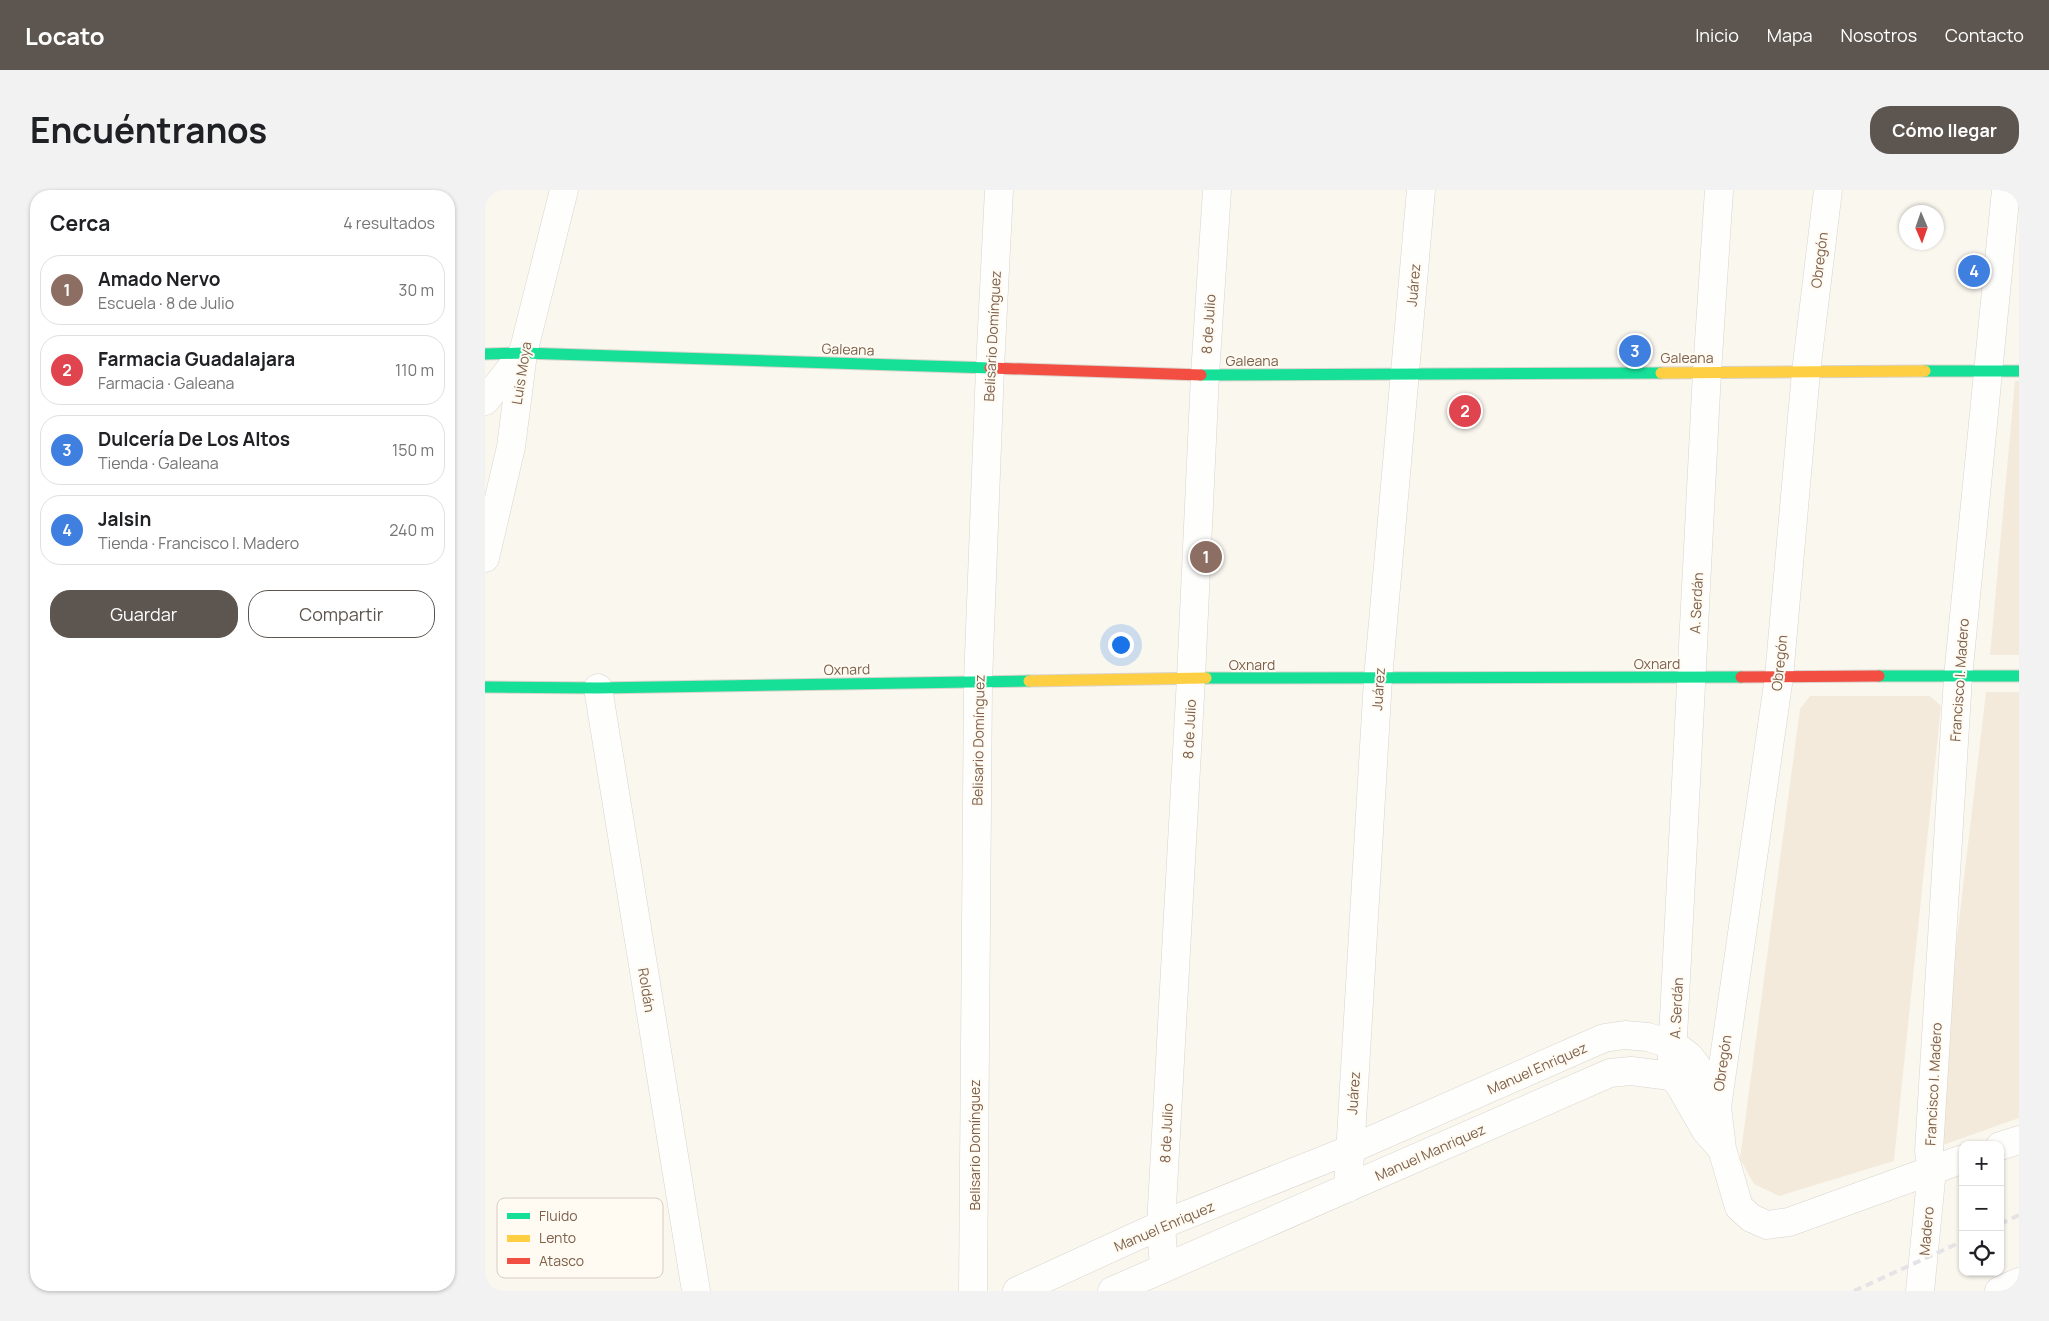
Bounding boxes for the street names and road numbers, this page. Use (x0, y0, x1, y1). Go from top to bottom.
street label: Obregón (1806, 231, 1832, 289)
street label: Juárez (1402, 263, 1424, 307)
street label: Belisario Domínguez (979, 270, 1005, 402)
street label: 8 de Julio (1196, 293, 1220, 355)
street label: Galeana (821, 339, 875, 359)
street label: Luis Moya (507, 340, 535, 406)
street label: Galeana (1661, 348, 1713, 367)
street label: Galeana (1226, 351, 1278, 370)
street label: A. Serdán (1685, 572, 1707, 634)
street label: Francisco I. Madero (1945, 618, 1973, 742)
street label: Obregón (1767, 634, 1791, 692)
street label: Oxnard (1634, 654, 1680, 673)
street label: Oxnard (1229, 655, 1275, 674)
street label: Oxnard (824, 659, 870, 679)
street label: Juárez (1367, 667, 1389, 711)
street label: Belisario Domínguez (967, 674, 989, 806)
street label: 8 de Julio (1178, 699, 1200, 759)
street label: Roldán (634, 966, 660, 1014)
street label: A. Serdán (1665, 977, 1687, 1039)
street label: Francisco I. Madero (1920, 1022, 1946, 1146)
street label: Obregón (1709, 1034, 1735, 1092)
street label: Manuel Enriquez (1484, 1038, 1590, 1098)
street label: Juárez (1342, 1071, 1364, 1115)
street label: Belisario Domínguez (965, 1079, 984, 1211)
street label: 8 de Julio (1155, 1103, 1177, 1163)
street label: Manuel Manriquez (1372, 1119, 1488, 1185)
street label: Manuel Enriquez (1111, 1196, 1217, 1256)
street label: Madero (1914, 1206, 1938, 1256)

